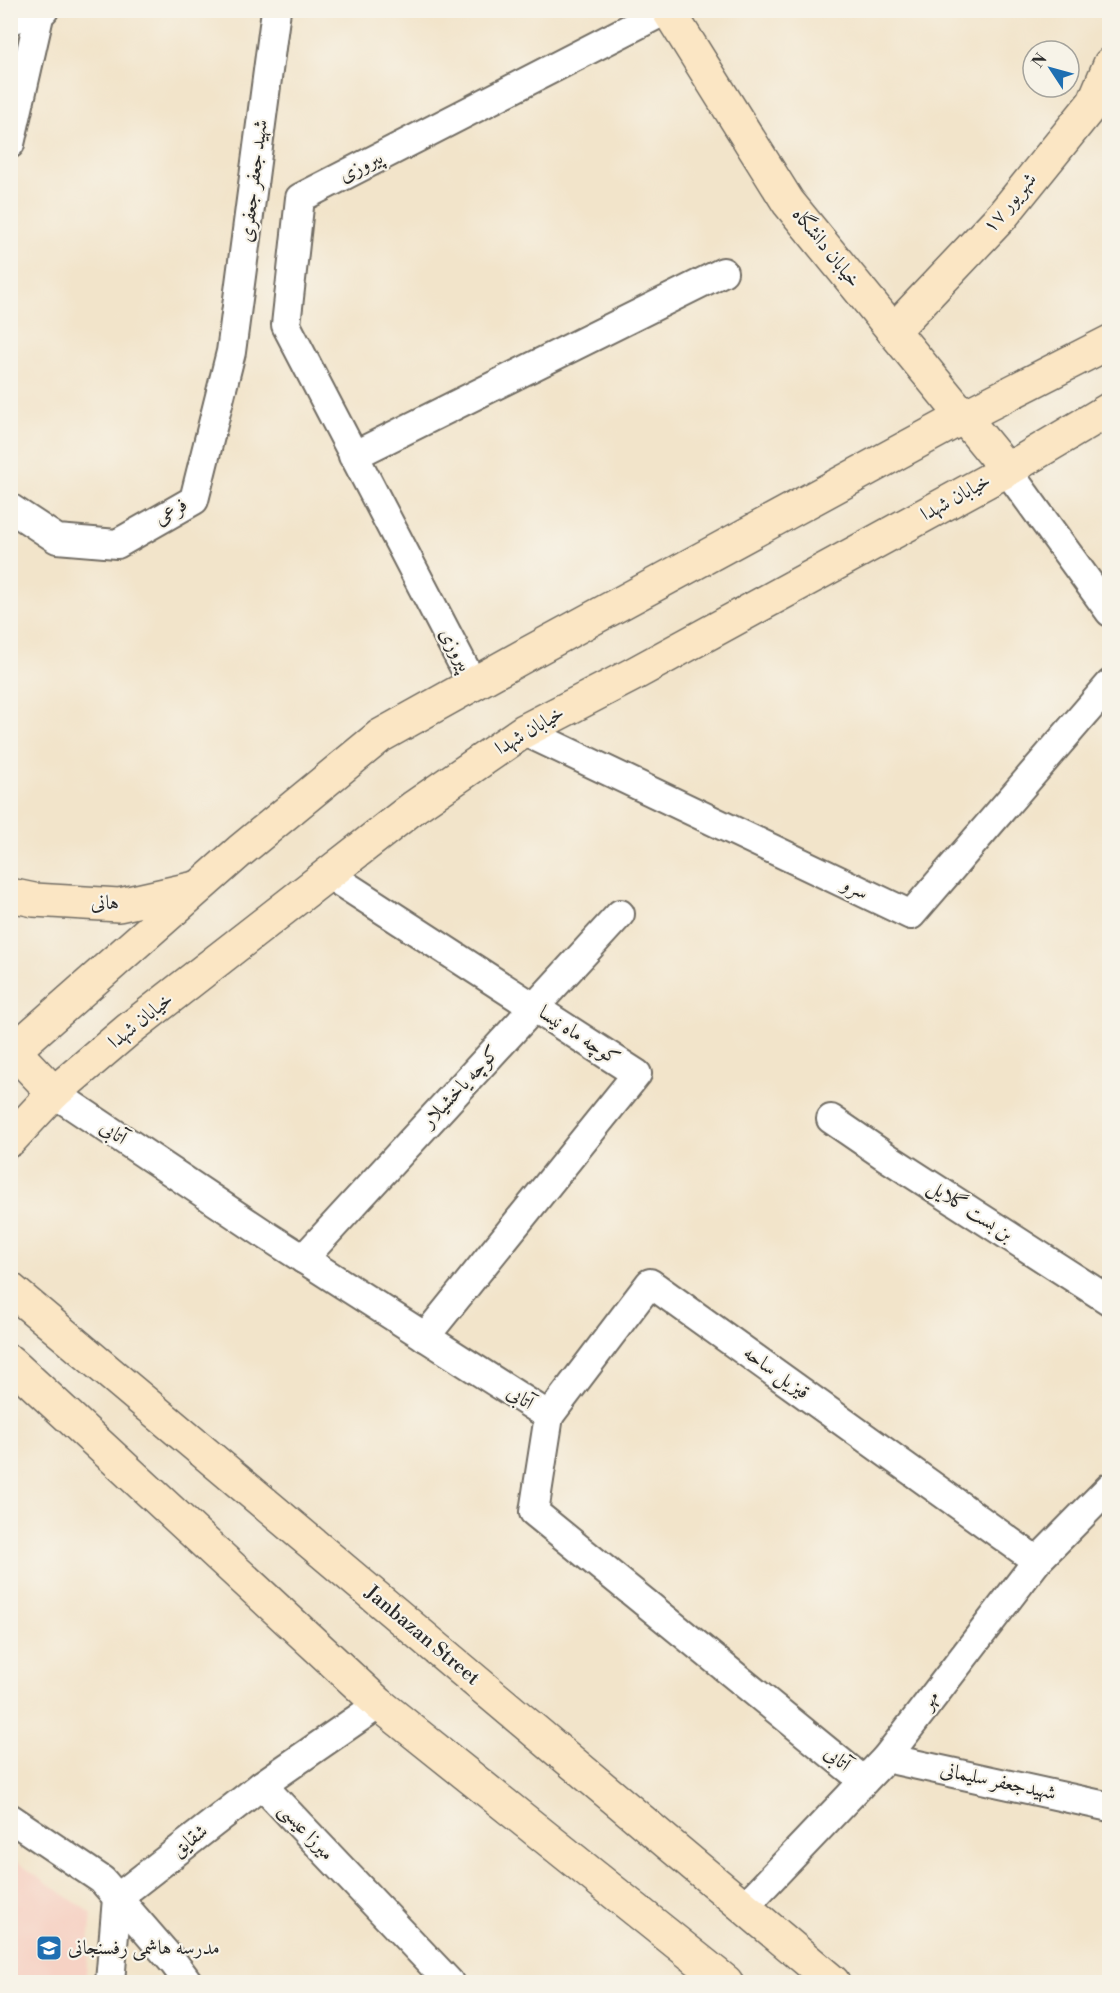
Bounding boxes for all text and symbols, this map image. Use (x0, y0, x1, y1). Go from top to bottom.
north arrow (1021, 39, 1081, 99)
text: N (1028, 49, 1052, 72)
street label: شهید جعفر جعفری (234, 118, 274, 244)
street label: پیروزی (335, 145, 389, 189)
street label: ۱۷ شهریور (977, 168, 1043, 238)
street label: خیابان دانشگاه (786, 202, 867, 293)
street label: خیابان شهدا (917, 469, 995, 527)
street label: فرعی (150, 492, 192, 532)
street label: پیروزی (432, 624, 477, 678)
street label: خیابان شهدا (491, 701, 569, 761)
street label: سرو (836, 871, 872, 906)
street label: هانی (91, 891, 119, 916)
street label: خیابان شهدا (103, 987, 179, 1055)
street label: کوچه ماه نیسا (534, 1000, 624, 1072)
street label: کوچه یاخشیلار (415, 1041, 505, 1135)
street label: آتابی (94, 1114, 134, 1153)
street label: بن بست گلایل (922, 1173, 1018, 1249)
street label: قیزیل ساحه (737, 1341, 814, 1406)
street label: آتابی (501, 1379, 541, 1418)
street label: Janbazan Street (359, 1580, 484, 1691)
street label: مهر (914, 1685, 945, 1716)
street label: آتابی (818, 1740, 858, 1780)
street label: شهیدجعفر سلیمانی (938, 1758, 1058, 1806)
street label: میرزا عیسی (272, 1798, 339, 1867)
street label: شقایق (167, 1819, 213, 1863)
school or university icon: مدرسه هاشمی رفسنجانی (34, 1933, 64, 1963)
place label: مدرسه هاشمی رفسنجانی (68, 1936, 220, 1961)

